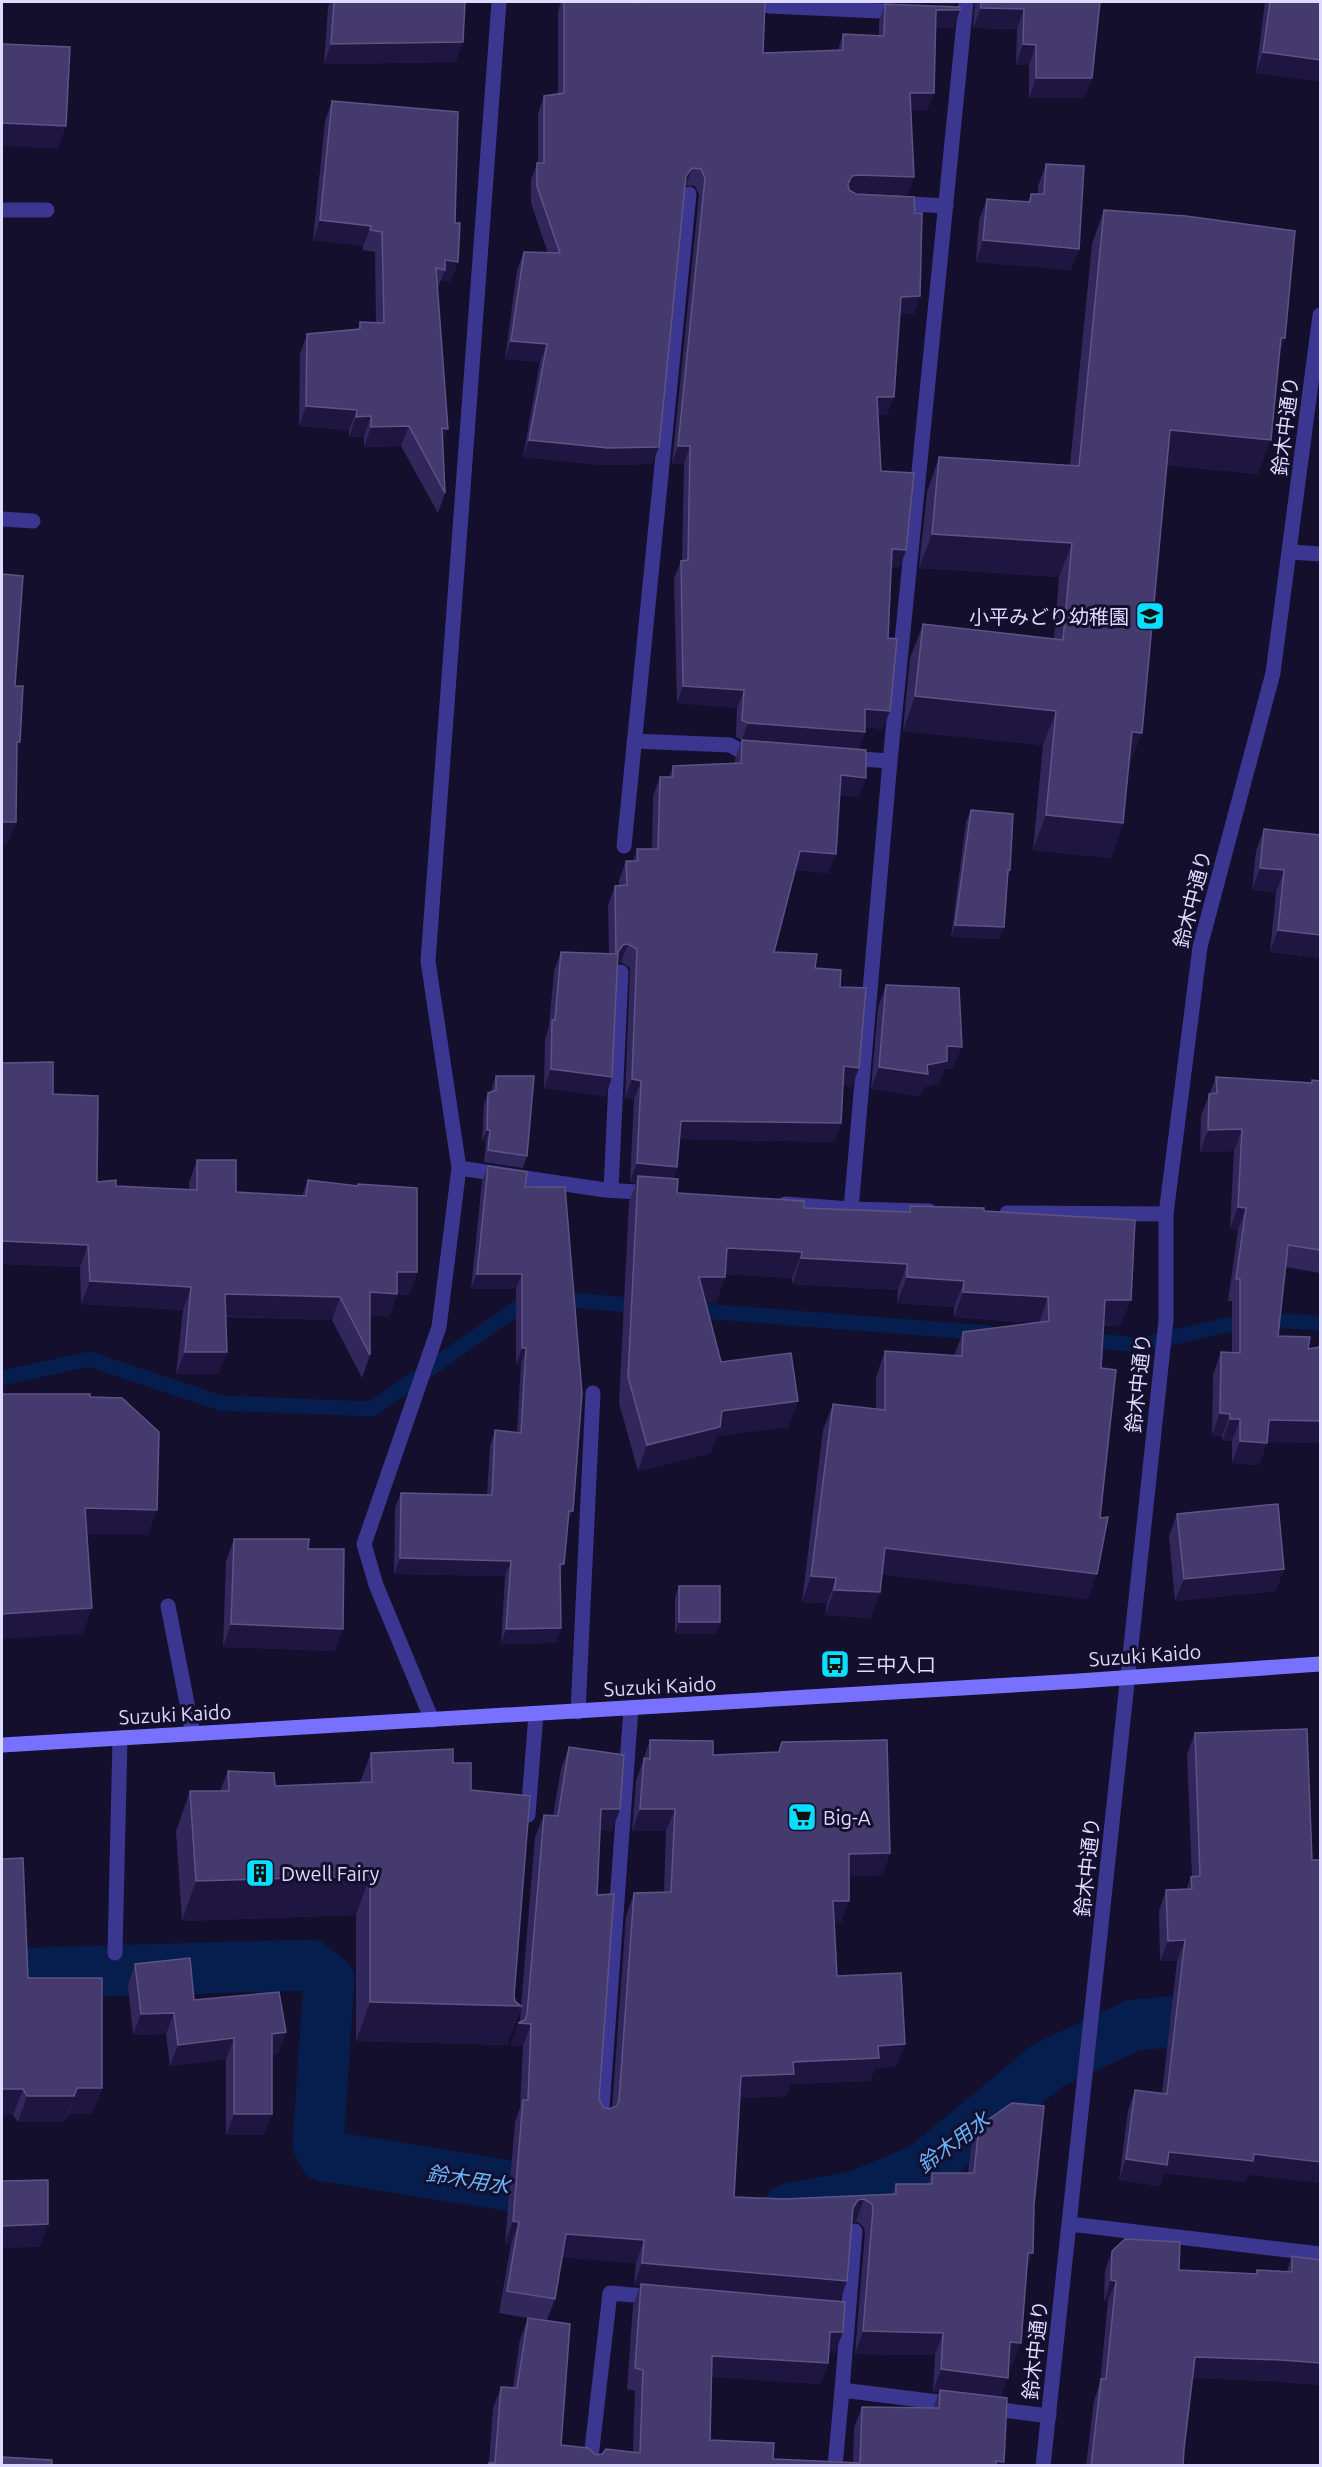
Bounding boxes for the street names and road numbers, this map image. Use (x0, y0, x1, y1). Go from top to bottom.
street label: 鈴木中通り (1267, 375, 1303, 477)
street label: 鈴木中通り (1169, 848, 1215, 950)
street label: 鈴木中通り (1121, 1332, 1155, 1434)
street label: Suzuki Kaido (1088, 1640, 1202, 1670)
street label: Suzuki Kaido (603, 1672, 717, 1700)
street label: Suzuki Kaido (118, 1700, 232, 1728)
street label: 鈴木中通り (1070, 1816, 1104, 1918)
street label: 鈴木中通り (1018, 2299, 1052, 2401)

